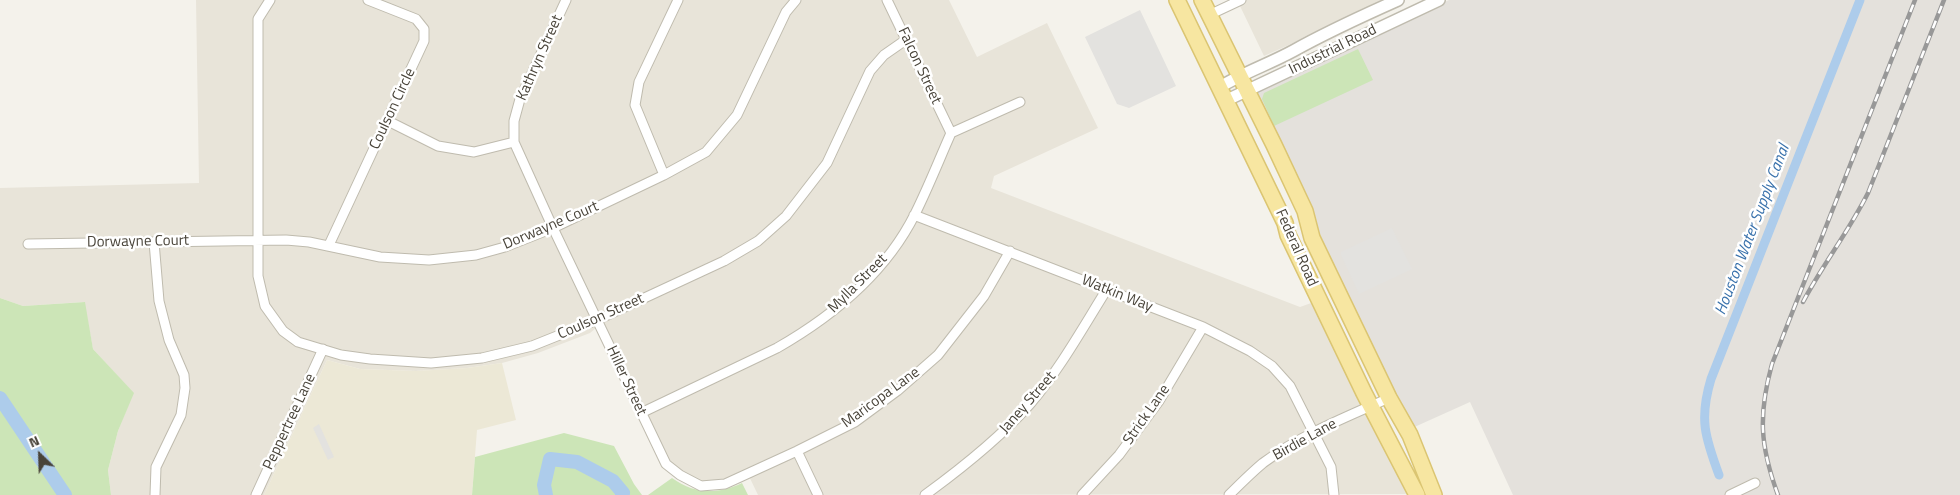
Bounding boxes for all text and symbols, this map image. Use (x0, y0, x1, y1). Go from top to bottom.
street label: Kathryn Street (513, 12, 567, 104)
street label: Industrial Road (1286, 21, 1380, 79)
street label: Falcon Street (893, 25, 945, 107)
street label: Coulson Circle (366, 65, 420, 153)
water label: Houston Water Supply Canal (1712, 142, 1794, 318)
street label: Dorwayne Court (500, 198, 602, 254)
street label: Federal Road (1271, 207, 1321, 289)
street label: Dorwayne Court (87, 232, 189, 252)
street label: Mylla Street (825, 251, 891, 317)
street label: Watkin Way (1079, 272, 1155, 316)
street label: Coulson Street (555, 290, 647, 344)
street label: Hiller Street (602, 343, 650, 419)
street label: Maricopa Lane (838, 364, 924, 432)
street label: Janey Street (996, 368, 1060, 438)
street label: Peppertree Lane (260, 371, 320, 473)
street label: Strick Lane (1120, 382, 1174, 448)
street label: Birdie Lane (1270, 415, 1340, 465)
text: N (25, 429, 42, 452)
north arrow (15, 430, 65, 480)

